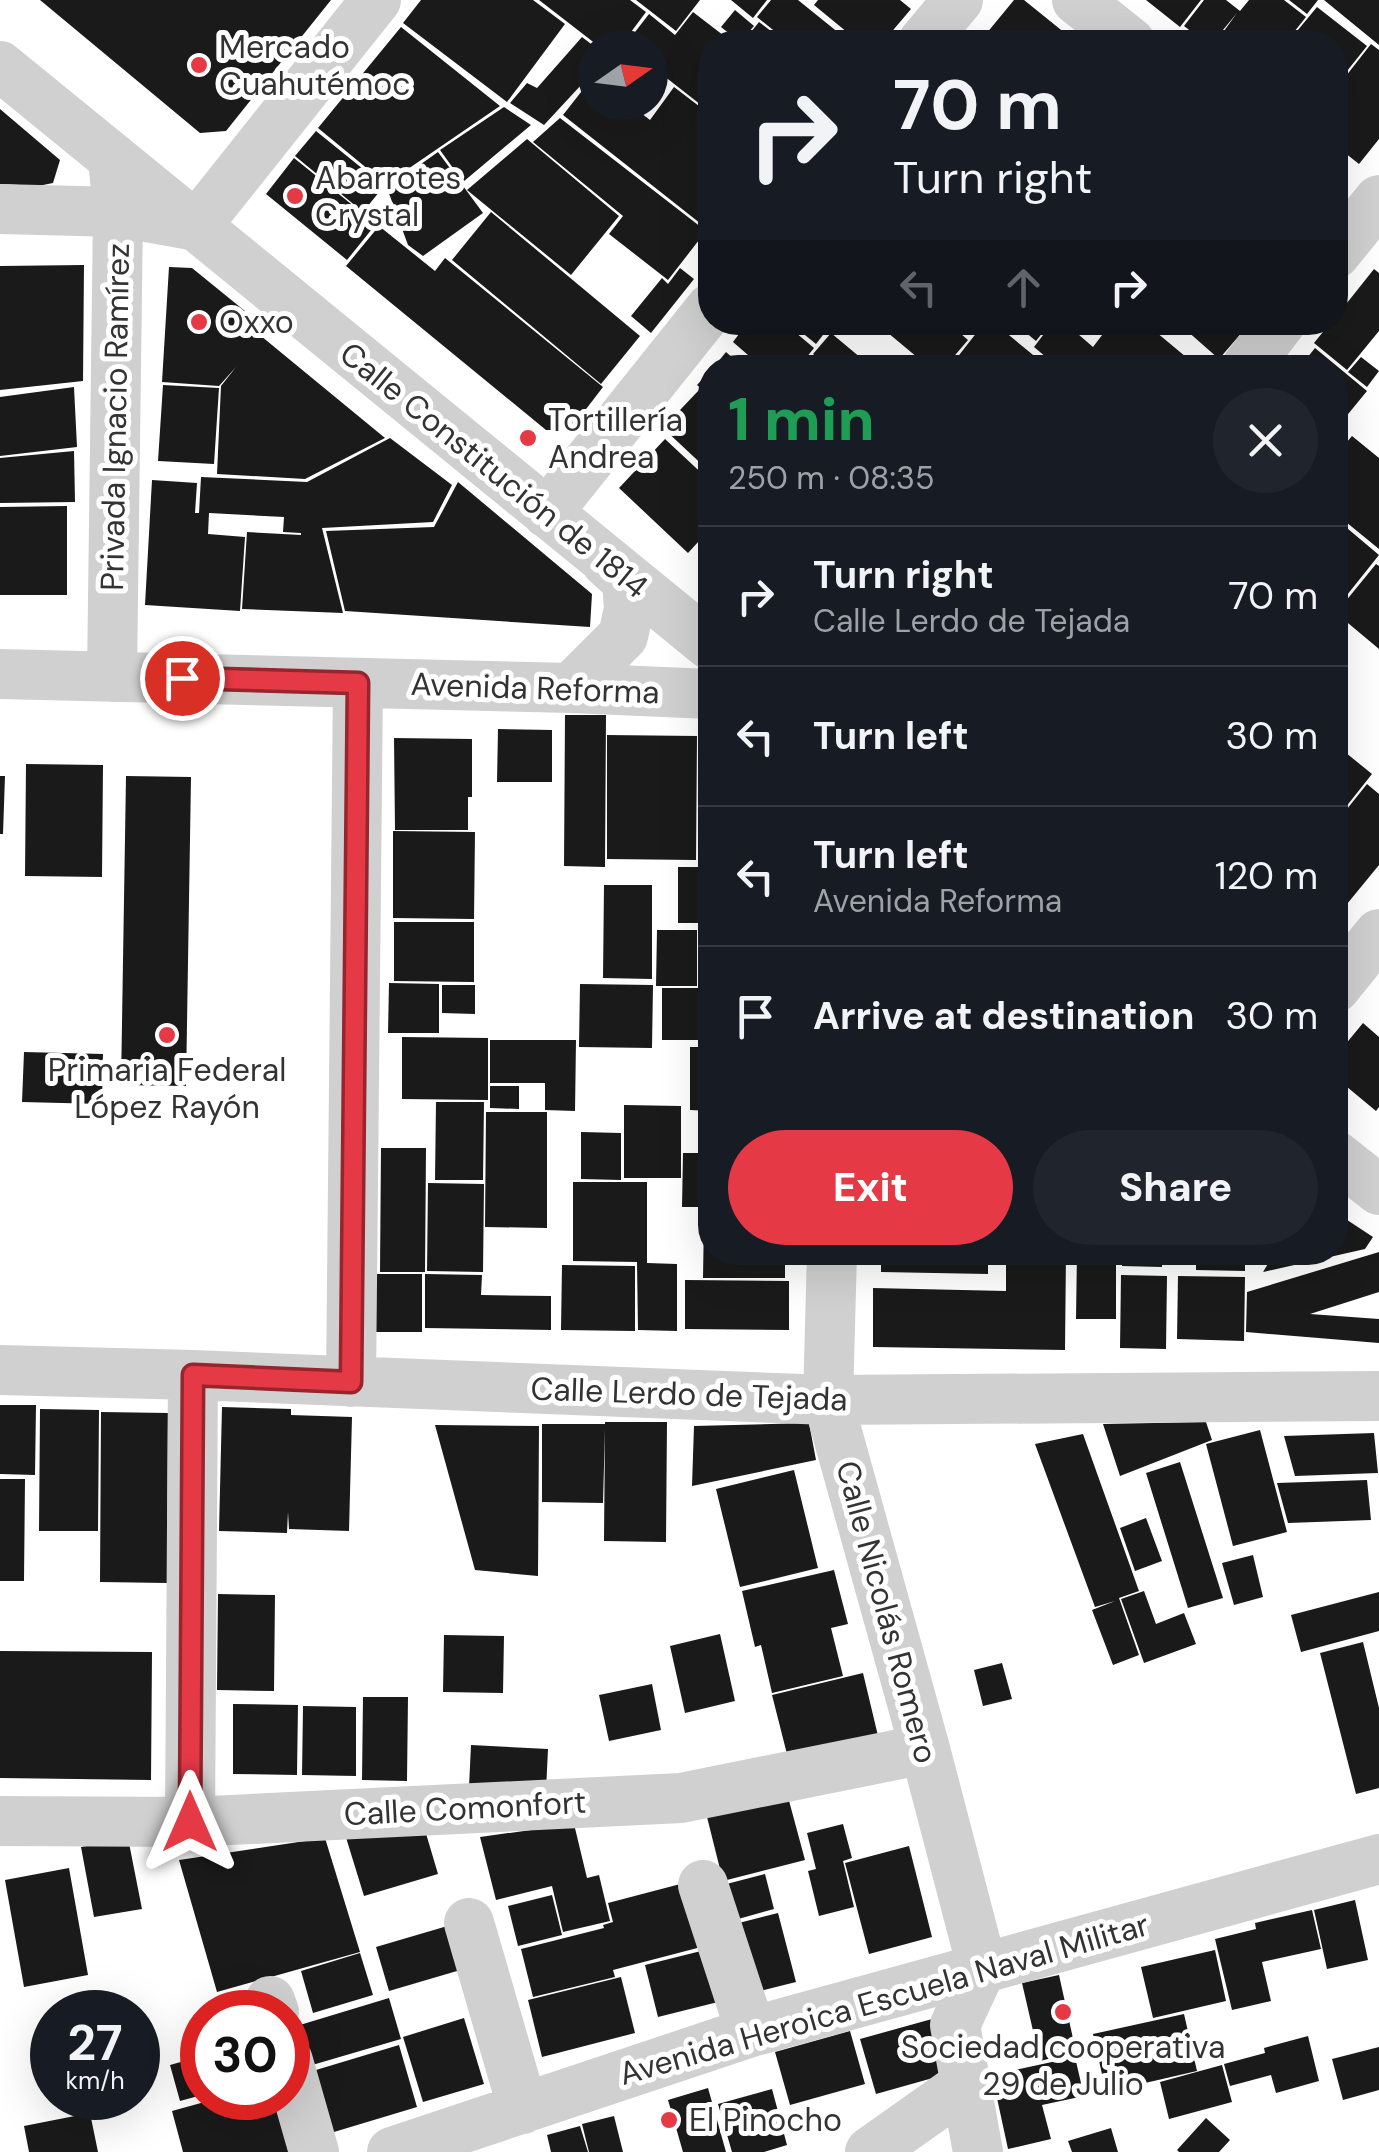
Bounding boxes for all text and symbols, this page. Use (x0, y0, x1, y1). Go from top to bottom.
place label: Mercado Cuahutémoc (219, 26, 411, 105)
north arrow (578, 30, 668, 120)
map controls (578, 30, 668, 120)
marker: Mercado Cuahutémoc (188, 54, 210, 76)
text: 70 m (893, 60, 1062, 151)
icon: right (728, 70, 858, 200)
text: Turn right (893, 148, 1092, 207)
place label: Abarrotes Crystal (315, 157, 461, 236)
marker: Abarrotes Crystal (284, 185, 306, 207)
street label: Privada Ignacio Ramírez (91, 243, 139, 591)
icon: left (891, 260, 946, 315)
icon: ahead (996, 260, 1051, 315)
icon: right (1101, 260, 1156, 315)
place label: Oxxo (219, 301, 294, 343)
marker: Oxxo (188, 311, 210, 333)
street label: Calle Constitución de 1814 (331, 333, 657, 607)
text: 1 min (728, 380, 875, 459)
button: close (1213, 388, 1318, 493)
place label: Tortillería Andrea (548, 399, 683, 478)
marker: Tortillería Andrea (517, 427, 539, 449)
text: 250 m · 08:35 (728, 457, 934, 499)
text: Turn right (813, 550, 994, 600)
icon: right (728, 569, 783, 624)
text: 70 m (1228, 571, 1318, 621)
text: Calle Lerdo de Tejada (813, 600, 1130, 642)
pin (140, 636, 225, 721)
icon: arrive (155, 651, 210, 706)
street label: Avenida Reforma (410, 663, 660, 713)
icon: left (728, 709, 783, 764)
text: Turn left (813, 711, 969, 761)
text: 30 m (1226, 711, 1318, 761)
text: Turn left (813, 830, 969, 880)
icon: left (728, 849, 783, 904)
text: 120 m (1215, 851, 1318, 901)
text: Avenida Reforma (813, 880, 1062, 922)
icon: arrive (728, 989, 783, 1044)
text: Arrive at destination (813, 991, 1195, 1041)
text: 30 m (1226, 991, 1318, 1041)
marker: Primaria Federal López Rayón (156, 1024, 178, 1046)
place label: Primaria Federal López Rayón (48, 1049, 286, 1128)
button: Exit (728, 1130, 1013, 1245)
button: Share (1033, 1130, 1318, 1245)
street label: Calle Lerdo de Tejada (530, 1367, 848, 1421)
street label: Calle Nicolás Romero (826, 1456, 948, 1768)
position arrow (138, 1770, 242, 1874)
street label: Calle Comonfort (343, 1781, 587, 1835)
street label: Avenida Heroica Escuela Naval Militar (614, 1903, 1154, 2095)
speed limit sign: 30 (180, 1990, 310, 2120)
marker: Sociedad cooperativa 29 de Julio (1052, 2001, 1074, 2023)
text: 27 (67, 2010, 123, 2076)
place label: Sociedad cooperativa 29 de Julio (901, 2026, 1225, 2105)
text: km/h (65, 2064, 125, 2097)
place label: El Pinocho (689, 2099, 842, 2141)
marker: El Pinocho (658, 2109, 680, 2131)

